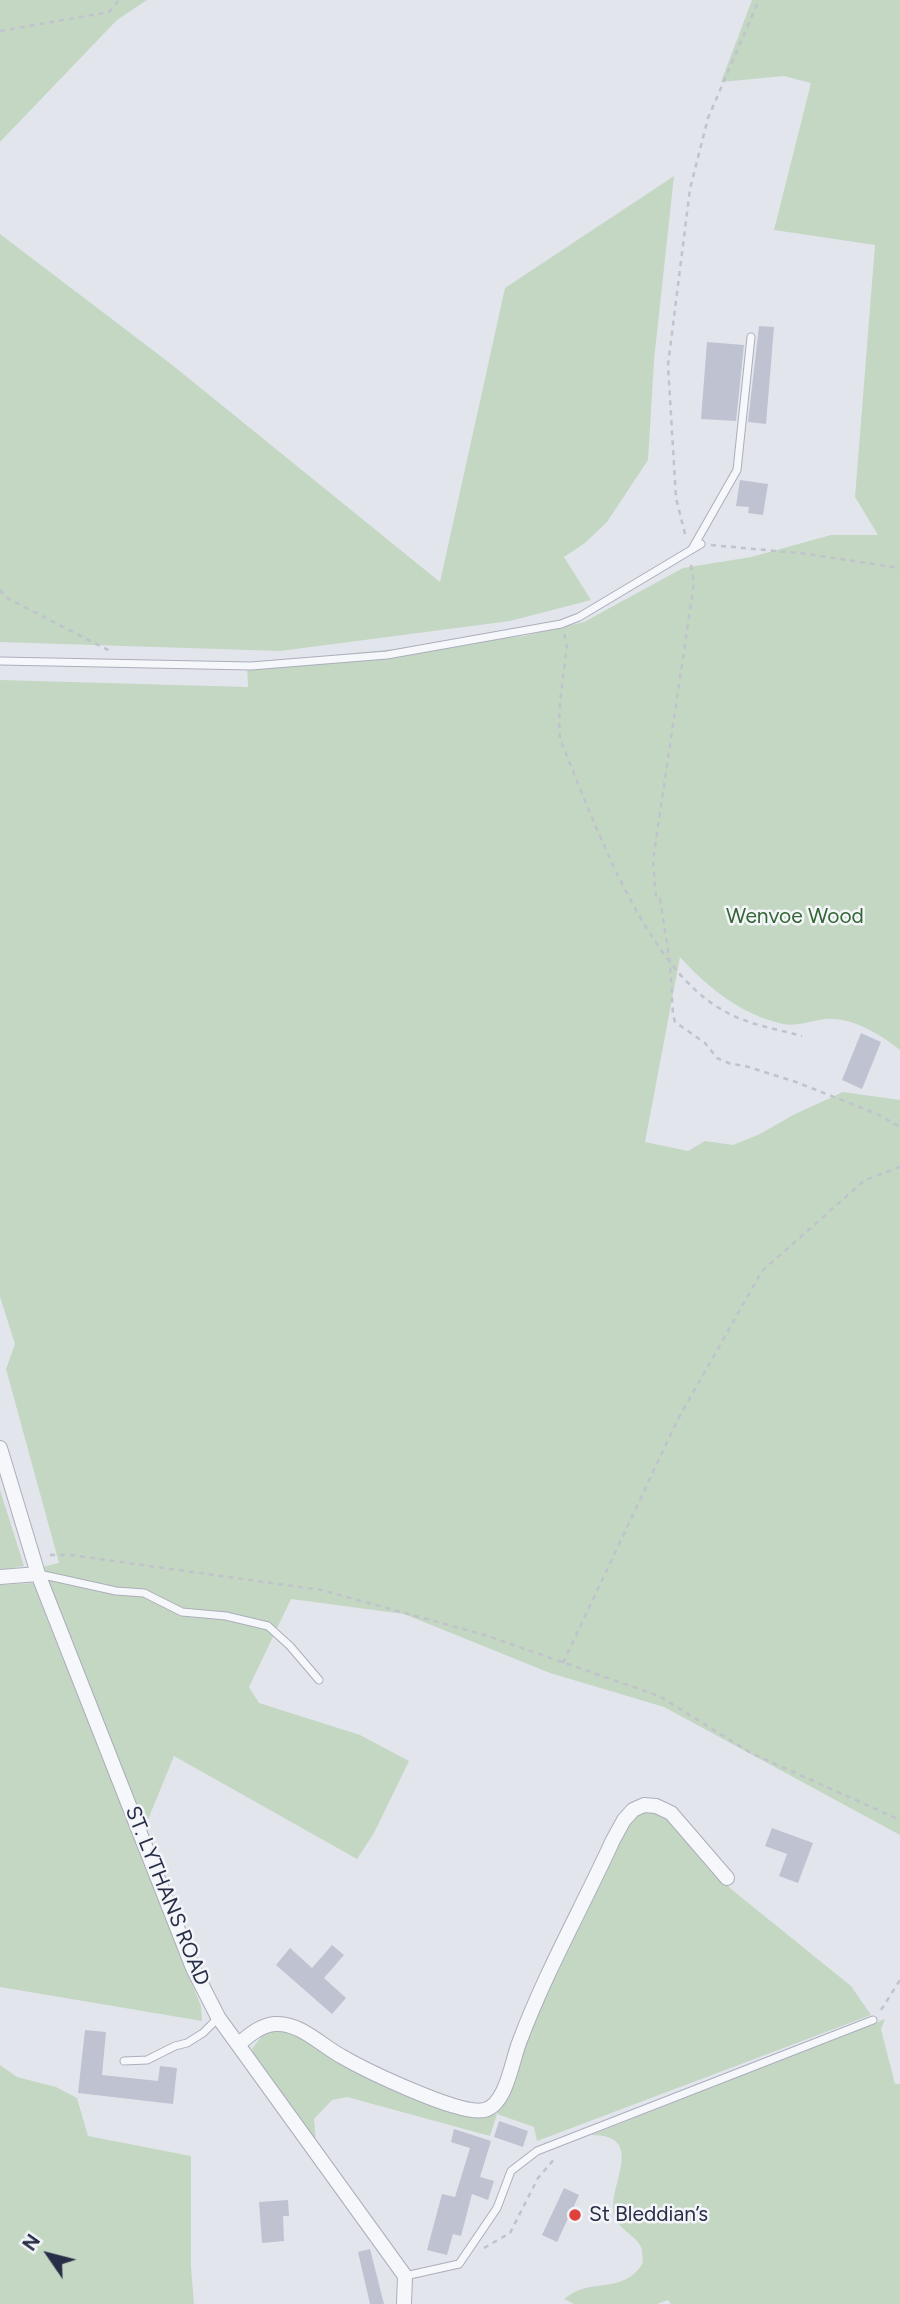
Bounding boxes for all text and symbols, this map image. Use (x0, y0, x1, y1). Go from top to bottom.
park label: Wenvoe Wood (726, 904, 864, 930)
street label: ST. LYTHANS ROAD (119, 1803, 215, 1989)
place label: St Bleddian’s (589, 2202, 708, 2228)
marker: St Bleddian’s (567, 2207, 583, 2223)
north arrow (14, 2220, 84, 2290)
text: N (18, 2230, 45, 2255)

